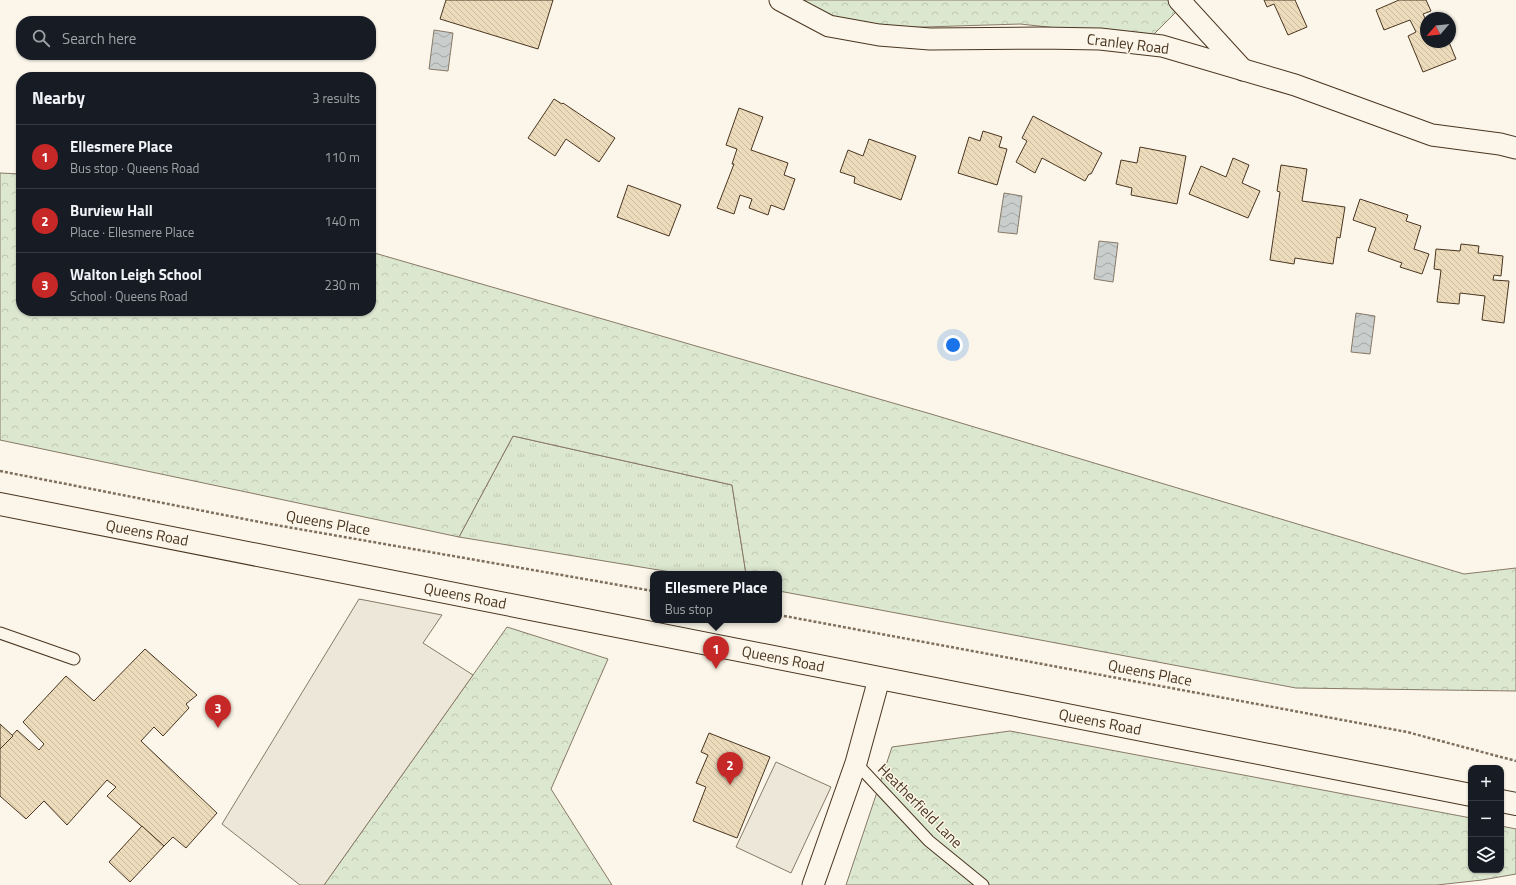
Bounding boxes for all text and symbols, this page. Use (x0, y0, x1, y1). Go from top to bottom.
north arrow (1420, 12, 1456, 48)
search box (16, 16, 376, 60)
icon: search (30, 27, 52, 49)
text: Search here (62, 27, 136, 50)
street label: Cranley Road (1086, 27, 1171, 60)
text: Nearby (32, 85, 85, 111)
text: 3 results (312, 88, 360, 108)
text: Ellesmere Place (70, 135, 173, 158)
text: 1 (41, 147, 49, 167)
text: 110 m (324, 147, 360, 167)
text: Bus stop · Queens Road (70, 158, 199, 178)
text: Burview Hall (70, 199, 153, 222)
text: 2 (41, 211, 49, 231)
text: 140 m (324, 211, 360, 231)
text: Place · Ellesmere Place (70, 222, 194, 242)
text: Walton Leigh School (70, 263, 202, 286)
text: 3 (41, 275, 49, 295)
text: 230 m (324, 275, 360, 295)
text: School · Queens Road (70, 286, 188, 306)
your location (943, 335, 963, 355)
street label: Queens Place (284, 504, 372, 541)
street label: Queens Road (104, 513, 190, 552)
popup (650, 571, 782, 623)
street label: Queens Road (422, 576, 508, 615)
text: Ellesmere Place (665, 576, 767, 599)
text: Bus stop (665, 599, 713, 619)
pin: 1 (703, 636, 729, 669)
street label: Queens Road (740, 639, 826, 678)
street label: Queens Place (1106, 653, 1194, 692)
pin: 3 (205, 695, 231, 728)
street label: Queens Road (1057, 702, 1143, 741)
pin: 2 (717, 752, 743, 785)
street label: Heatherfield Lane (873, 758, 968, 853)
map controls (1468, 765, 1504, 873)
button: + (1468, 765, 1504, 801)
button: − (1468, 801, 1504, 837)
button: layers (1468, 837, 1504, 873)

